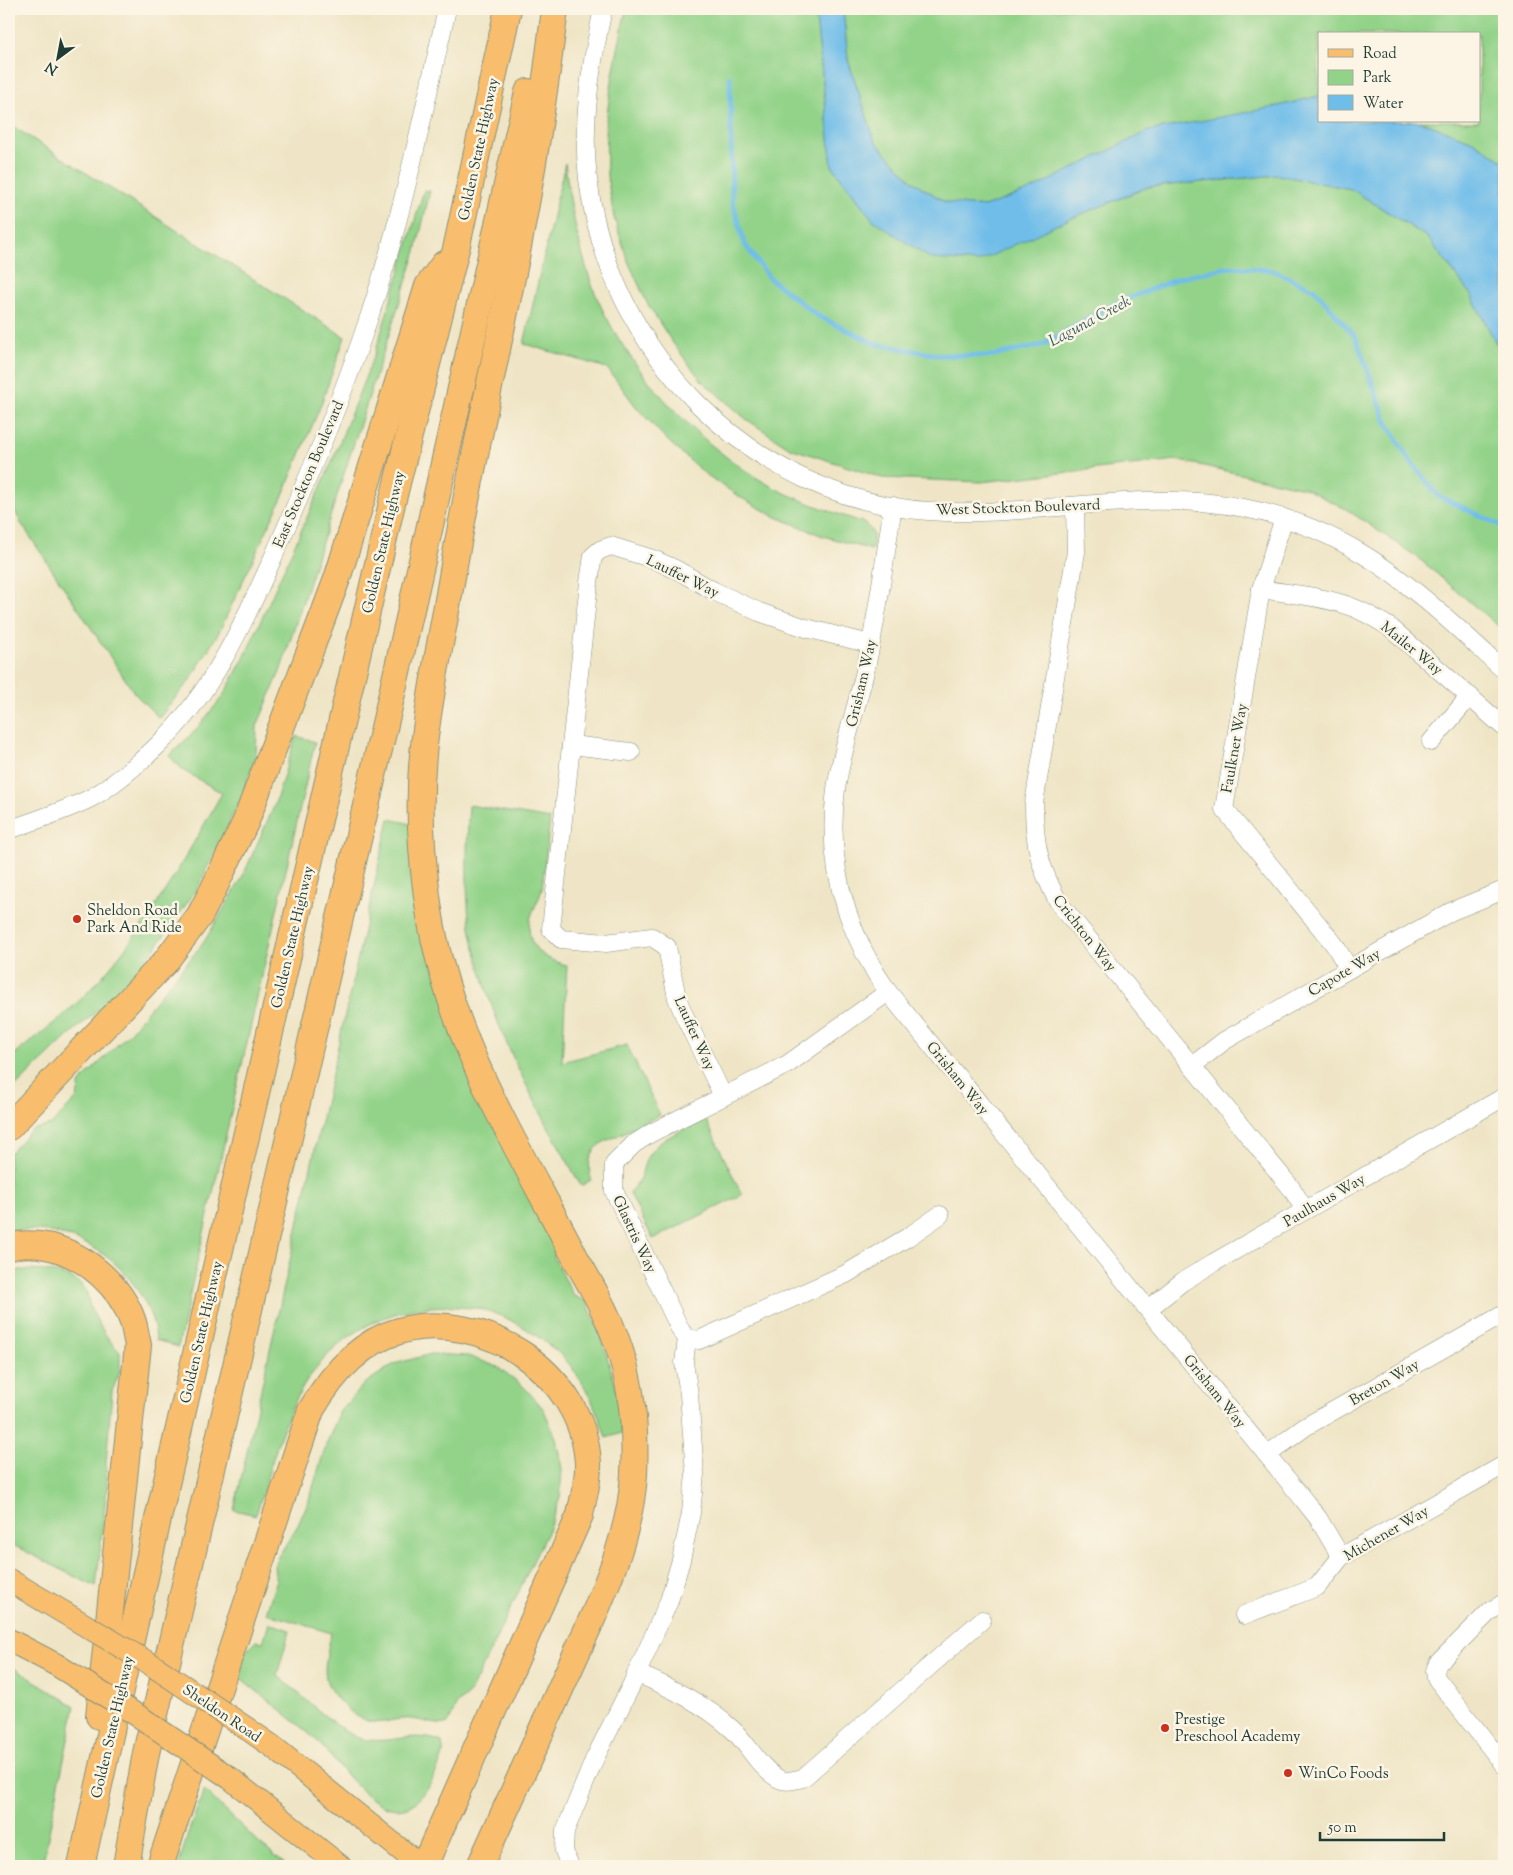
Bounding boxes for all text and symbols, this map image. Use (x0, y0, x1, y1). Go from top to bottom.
north arrow (32, 32, 82, 82)
legend (1318, 32, 1480, 122)
text: Road (1363, 44, 1397, 65)
text: N (42, 56, 62, 79)
text: Park (1363, 68, 1392, 89)
street label: Golden State Highway (454, 76, 505, 223)
text: Water (1363, 94, 1404, 115)
water label: Laguna Creek (1045, 291, 1135, 353)
street label: East Stockton Boulevard (269, 397, 350, 552)
street label: Golden State Highway (358, 469, 411, 616)
street label: West Stockton Boulevard (935, 495, 1101, 522)
street label: Lauffer Way (642, 551, 723, 604)
street label: Mailer Way (1375, 617, 1447, 681)
street label: Grisham Way (842, 637, 883, 729)
street label: Faulkner Way (1217, 701, 1254, 795)
street label: Golden State Highway (267, 864, 320, 1011)
street label: Crichton Way (1047, 891, 1121, 977)
place label: Sheldon Road Park And Ride (87, 901, 182, 939)
marker: Sheldon Road Park And Ride (71, 913, 83, 925)
street label: Capote Way (1305, 944, 1385, 1002)
street label: Lauffer Way (668, 993, 719, 1074)
street label: Grisham Way (921, 1038, 993, 1121)
street label: Paulhaus Way (1280, 1169, 1370, 1233)
street label: Glastris Way (607, 1192, 661, 1277)
street label: Golden State Highway (176, 1259, 229, 1406)
street label: Grisham Way (1178, 1351, 1250, 1434)
street label: Breton Way (1346, 1355, 1424, 1412)
street label: Michener Way (1340, 1501, 1434, 1567)
street label: Golden State Highway (87, 1654, 140, 1801)
street label: Sheldon Road (178, 1680, 265, 1749)
place label: Prestige Preschool Academy (1175, 1710, 1301, 1748)
marker: Prestige Preschool Academy (1159, 1722, 1171, 1734)
place label: WinCo Foods (1298, 1764, 1389, 1785)
marker: WinCo Foods (1282, 1767, 1294, 1779)
scale bar (1320, 1810, 1444, 1842)
text: 50 m (1327, 1818, 1357, 1839)

